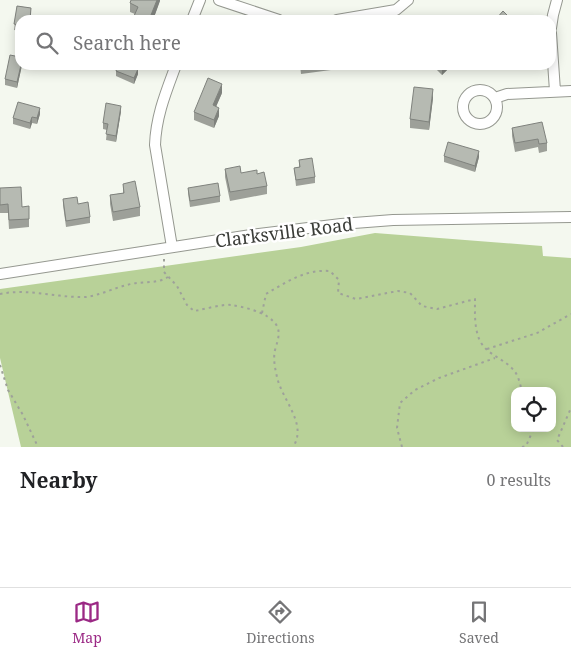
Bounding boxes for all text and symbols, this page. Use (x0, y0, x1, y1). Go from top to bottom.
search box (15, 15, 556, 70)
icon: search (33, 29, 61, 57)
text: Search here (73, 30, 181, 56)
street label: Clarksville Road (214, 212, 354, 252)
map controls (511, 387, 556, 432)
button: locate (511, 387, 556, 432)
text: Nearby (20, 466, 98, 494)
text: 0 results (487, 469, 551, 491)
tab: Map (72, 598, 102, 647)
tab: Directions (246, 598, 315, 647)
tab: Saved (459, 598, 499, 647)

